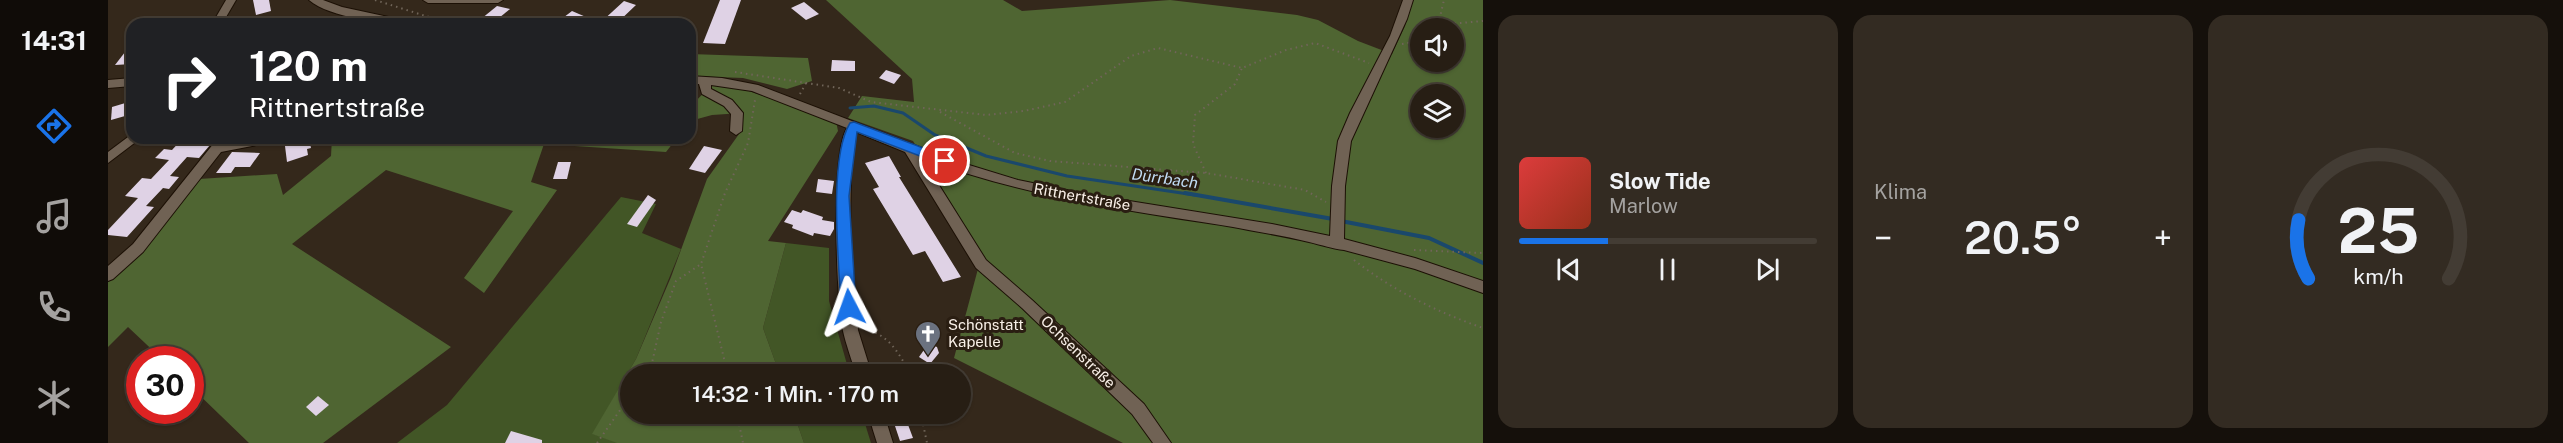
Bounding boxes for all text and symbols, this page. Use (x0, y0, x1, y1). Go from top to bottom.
map controls (1410, 18, 1464, 138)
button: sound (1410, 18, 1464, 72)
text: 14:31 (21, 24, 87, 56)
text: 120 m (249, 41, 368, 90)
icon: right (150, 42, 228, 120)
button: layers (1410, 84, 1464, 138)
text: Rittnertstraße (249, 91, 425, 123)
icon: directions (33, 105, 75, 147)
pin (919, 135, 970, 186)
icon: arrive (928, 144, 961, 177)
water label: Dürrbach (1130, 164, 1199, 193)
text: Slow Tide (1609, 168, 1711, 194)
street label: Rittnertstraße (1032, 180, 1132, 213)
text: Klima (1874, 180, 1927, 204)
text: Marlow (1609, 194, 1678, 218)
text: 25 (2337, 194, 2419, 267)
icon: music (33, 195, 75, 237)
text: 20.5° (1964, 211, 2082, 264)
text: − (1874, 219, 1892, 257)
text: + (2154, 219, 2172, 257)
icon: previous (1552, 253, 1585, 286)
icon: pause (1651, 253, 1684, 286)
icon: next (1751, 253, 1784, 286)
text: km/h (2353, 264, 2403, 289)
position arrow (817, 275, 881, 339)
icon: phone (33, 286, 75, 328)
street label: Ochsenstraße (1038, 312, 1119, 391)
place label: Schönstatt Kapelle (948, 316, 1024, 350)
church icon: Schönstatt Kapelle (913, 319, 943, 357)
speed limit sign: 30 (126, 346, 204, 424)
icon: climate (33, 377, 75, 419)
text: 14:32 · 1 Min. · 170 m (692, 381, 899, 407)

